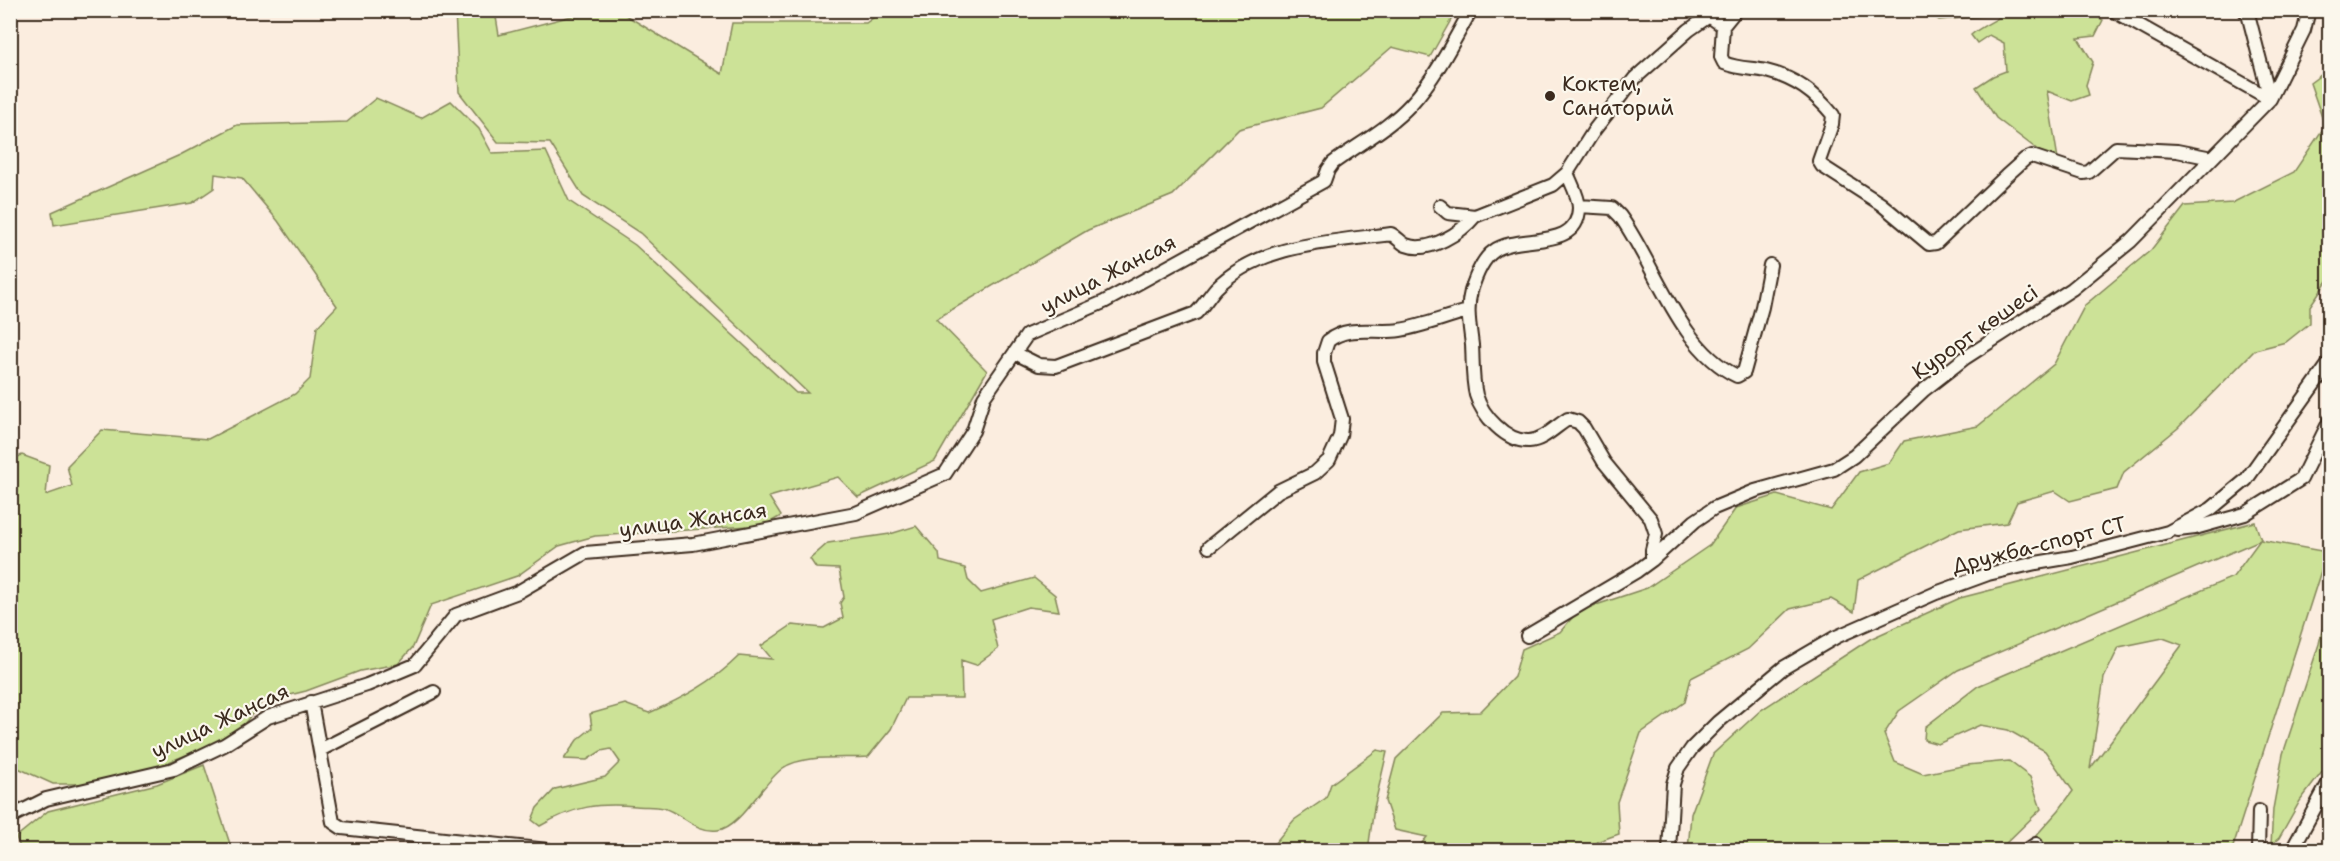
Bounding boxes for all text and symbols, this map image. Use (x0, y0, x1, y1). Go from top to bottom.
place label: Коктем, Санаторий (1562, 70, 1674, 122)
marker: Коктем, Санаторий (1543, 89, 1557, 103)
street label: улица Жансая (1035, 228, 1181, 320)
street label: Курорт көшесі (1906, 278, 2044, 386)
street label: улица Жансая (617, 496, 769, 544)
street label: Дружба-спорт СТ (1949, 510, 2129, 580)
street label: улица Жансая (147, 677, 293, 765)

